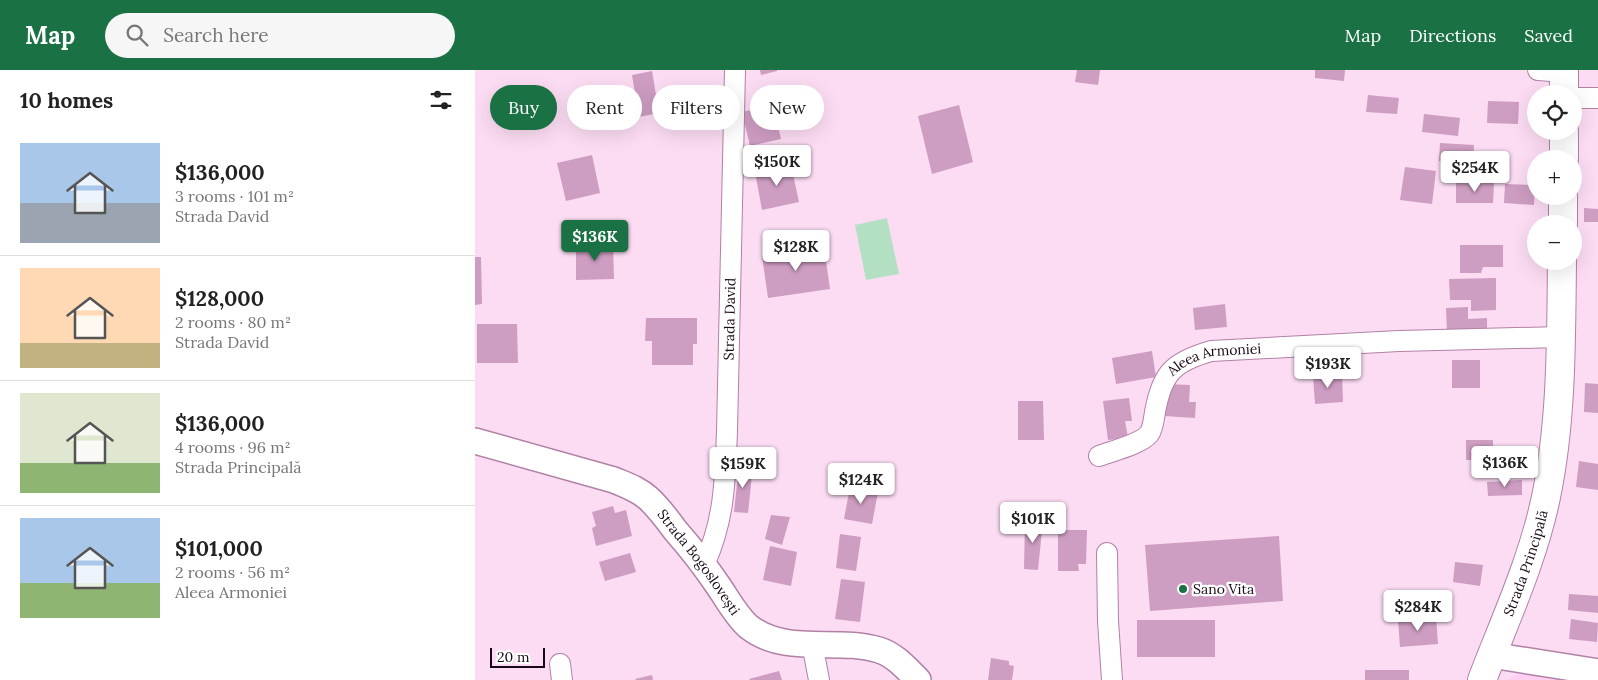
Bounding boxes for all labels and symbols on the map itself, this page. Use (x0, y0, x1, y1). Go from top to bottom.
pin: $150K (742, 144, 812, 187)
pin: $254K (1440, 150, 1510, 193)
pin: $136K (560, 220, 630, 262)
pin: $128K (761, 230, 831, 272)
street label: Strada David (720, 278, 739, 361)
street label: Aleea Armoniei (1162, 339, 1262, 380)
pin: $193K (1293, 346, 1363, 389)
pin: $159K (708, 446, 778, 489)
pin: $136K (1470, 446, 1540, 488)
pin: $124K (826, 462, 896, 505)
pin: $101K (998, 502, 1068, 544)
street label: Strada Bogoslovești (654, 506, 744, 619)
street label: Strada Principală (1499, 508, 1552, 619)
place label: Sano Vita (1193, 580, 1254, 598)
marker: Sano Vita (1177, 583, 1189, 595)
pin: $284K (1383, 590, 1453, 632)
scale bar (490, 645, 545, 668)

